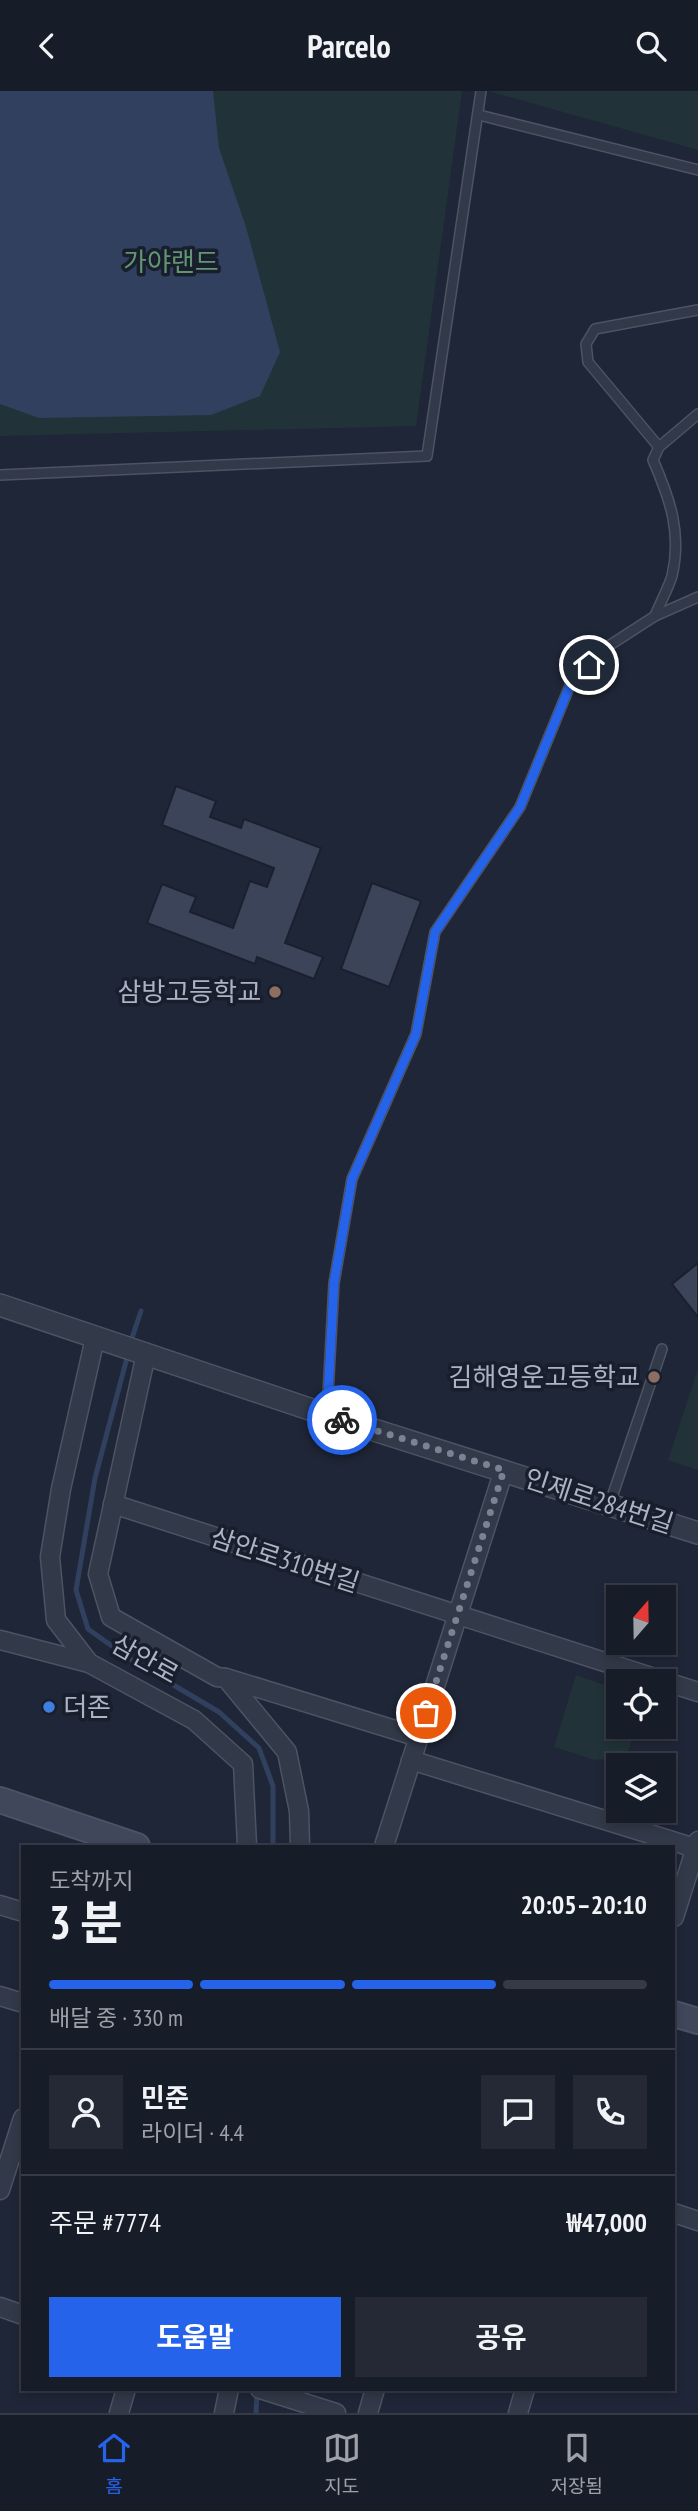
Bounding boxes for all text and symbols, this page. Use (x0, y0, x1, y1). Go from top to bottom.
text: Parcelo (307, 25, 391, 67)
icon: back (28, 27, 66, 65)
icon: search (632, 27, 670, 65)
park label: 가야랜드 (123, 245, 219, 278)
pin (559, 635, 619, 695)
icon: home (570, 646, 608, 684)
place label: 삼방고등학교 (117, 975, 261, 1008)
marker: 삼방고등학교 (267, 984, 283, 1000)
place label: 김해영운고등학교 (449, 1360, 640, 1393)
marker: 김해영운고등학교 (646, 1369, 662, 1385)
courier (307, 1385, 377, 1455)
icon: bike (323, 1401, 361, 1439)
street label: 인제로284번길 (520, 1461, 678, 1540)
street label: 삼안로310번길 (206, 1520, 364, 1599)
north arrow (606, 1585, 676, 1655)
map controls (606, 1585, 676, 1823)
street label: 삼안로 (106, 1627, 185, 1690)
button: locate (606, 1669, 676, 1739)
pin (396, 1683, 456, 1743)
place label: 더존 (63, 1690, 111, 1723)
icon: bag (407, 1694, 445, 1732)
marker: 더존 (41, 1699, 57, 1715)
button: layers (606, 1753, 676, 1823)
text: 도착까지 (49, 1866, 134, 1895)
text: 20:05–20:10 (520, 1888, 647, 1921)
text: 3 분 (49, 1892, 123, 1952)
text: 배달 중 · 330 m (49, 2003, 183, 2032)
button: person (49, 2075, 123, 2149)
button: chat (481, 2075, 555, 2149)
button: phone (573, 2075, 647, 2149)
text: 민준 (141, 2081, 189, 2114)
text: 라이더 · 4.4 (141, 2118, 244, 2147)
text: 주문 #7774 (49, 2206, 161, 2239)
text: ₩47,000 (567, 2206, 647, 2239)
button: 도움말 (49, 2297, 341, 2377)
button: 공유 (355, 2297, 647, 2377)
tab: 홈 (95, 2429, 133, 2498)
tab: 지도 (323, 2429, 361, 2498)
tab: 저장됨 (551, 2429, 603, 2498)

